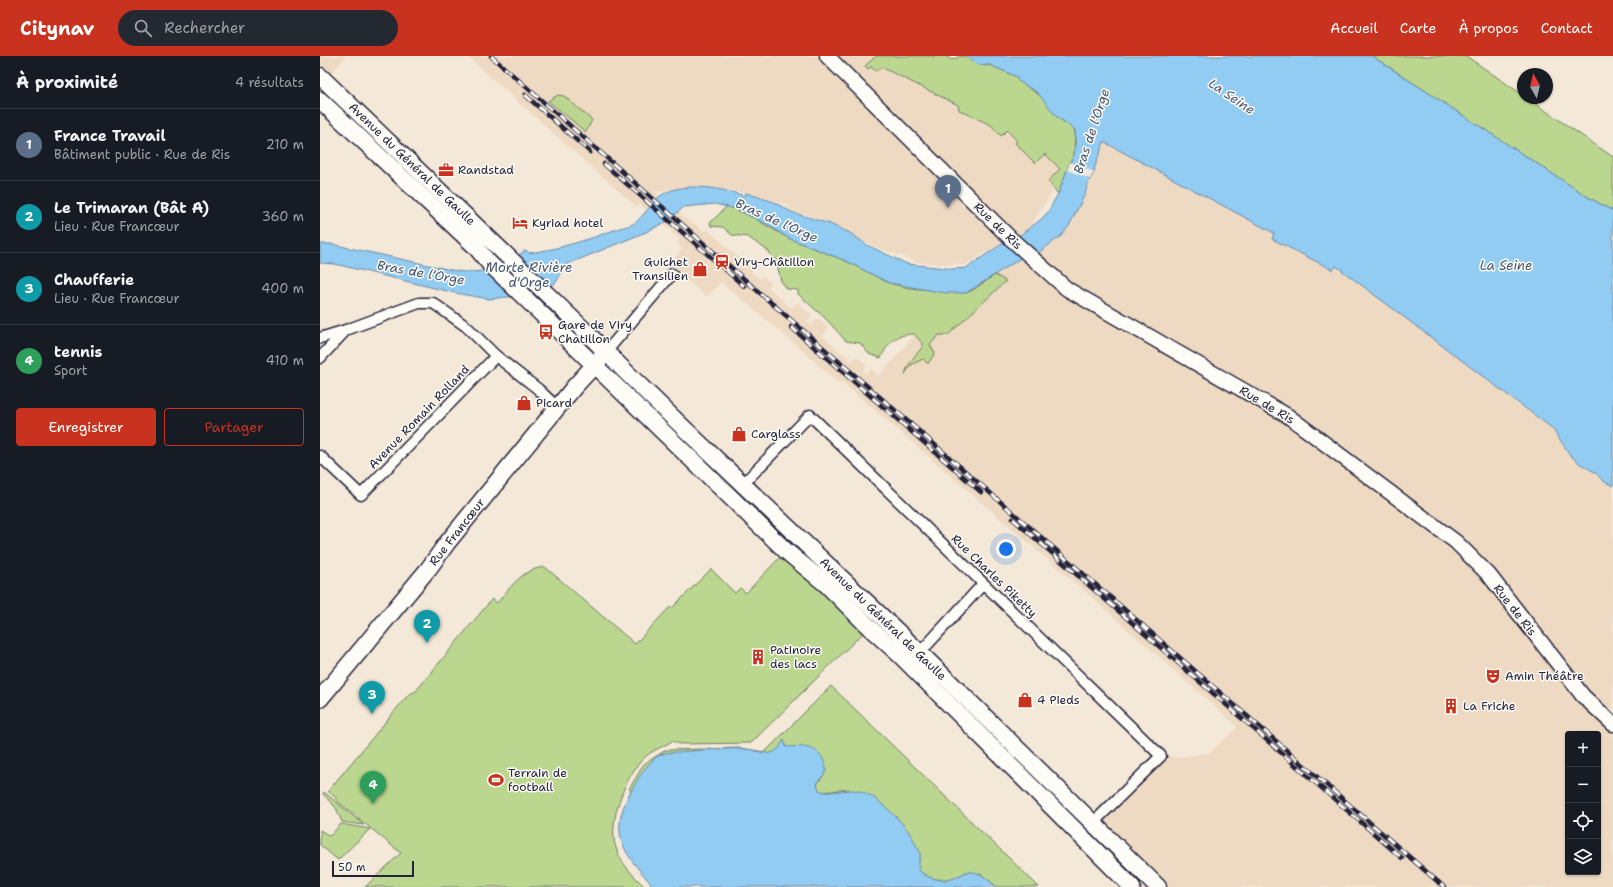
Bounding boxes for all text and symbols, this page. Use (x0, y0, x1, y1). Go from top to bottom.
search box (118, 10, 398, 46)
text: Citynav (20, 16, 94, 41)
icon: search (132, 17, 154, 39)
text: Rechercher (164, 18, 245, 38)
text: Accueil (1330, 19, 1378, 37)
text: Carte (1400, 19, 1436, 37)
text: À propos (1458, 19, 1519, 37)
text: Contact (1541, 19, 1593, 37)
north arrow (1517, 68, 1553, 104)
text: À proximité (16, 71, 118, 93)
text: 4 résultats (235, 74, 304, 91)
water label: La Seine (1205, 75, 1258, 118)
water label: Bras de l'Orge (1070, 86, 1113, 176)
street label: Avenue du Général de Gaulle (345, 99, 479, 229)
text: France Travail (54, 126, 166, 146)
text: 1 (26, 136, 32, 153)
text: 210 m (266, 136, 304, 153)
text: Bâtiment public · Rue de Ris (54, 146, 230, 163)
office icon: Randstad (437, 161, 455, 179)
place label: Randstad (458, 162, 514, 178)
pin: 1 (935, 175, 961, 208)
water label: Bras de l'Orge (733, 195, 821, 246)
text: Le Trimaran (Bât A) (54, 198, 209, 218)
street label: Rue de Ris (970, 199, 1026, 253)
text: 2 (24, 208, 34, 225)
text: 360 m (262, 208, 304, 225)
hotel icon: Kyriad hotel (511, 214, 529, 232)
place label: Kyriad hotel (532, 215, 603, 231)
text: Lieu · Rue Francœur (54, 218, 180, 235)
station icon: Viry-Châtillon (713, 253, 731, 271)
place label: Guichet Transilien (632, 254, 688, 284)
place label: Viry-Châtillon (734, 254, 814, 270)
water label: Bras de l'Orge (376, 256, 466, 289)
water label: La Seine (1480, 257, 1532, 274)
water label: Morte Rivière d'Orge (486, 259, 572, 291)
shop icon: Guichet Transilien (691, 260, 709, 278)
text: Chaufferie (54, 270, 134, 290)
text: 3 (24, 280, 34, 297)
text: 400 m (261, 280, 304, 297)
text: Lieu · Rue Francœur (54, 290, 180, 307)
place label: Gare de Viry Chatillon (558, 317, 632, 347)
bus stop icon: Gare de Viry Chatillon (537, 323, 555, 341)
text: tennis (54, 342, 102, 362)
text: 4 (24, 352, 34, 369)
text: 410 m (266, 352, 304, 369)
street label: Avenue Romain Rolland (365, 361, 473, 472)
text: Sport (54, 362, 87, 379)
street label: Rue de Ris (1237, 382, 1298, 428)
shop icon: Picard (515, 394, 533, 412)
place label: Picard (536, 395, 572, 411)
button: Enregistrer (16, 408, 156, 446)
button: Partager (164, 408, 304, 446)
shop icon: Carglass (730, 425, 748, 443)
place label: Carglass (751, 426, 801, 442)
street label: Rue Francœur (426, 495, 489, 569)
street label: Rue Charles Piketty (948, 531, 1040, 621)
your location (996, 539, 1016, 559)
street label: Avenue du Général de Gaulle (816, 554, 950, 684)
street label: Rue de Ris (1490, 581, 1540, 639)
pin: 2 (414, 610, 440, 643)
place label: Patinoire des lacs (770, 642, 821, 672)
building icon: Patinoire des lacs (749, 648, 767, 666)
theatre icon: Amin Théâtre (1484, 667, 1502, 685)
place label: Amin Théâtre (1505, 668, 1584, 684)
pin: 3 (359, 681, 385, 714)
shop icon: 4 Pieds (1016, 691, 1034, 709)
place label: 4 Pieds (1037, 692, 1080, 708)
building icon: La Friche (1442, 697, 1460, 715)
place label: La Friche (1463, 698, 1516, 714)
map controls (1565, 731, 1601, 875)
button: + (1565, 731, 1601, 767)
place label: Terrain de football (508, 765, 567, 795)
button: − (1565, 767, 1601, 803)
pin: 4 (360, 771, 386, 804)
sports icon: Terrain de football (487, 771, 505, 789)
button: locate (1565, 803, 1601, 839)
button: layers (1565, 839, 1601, 875)
scale bar (332, 859, 414, 878)
text: 50 m (338, 860, 366, 875)

